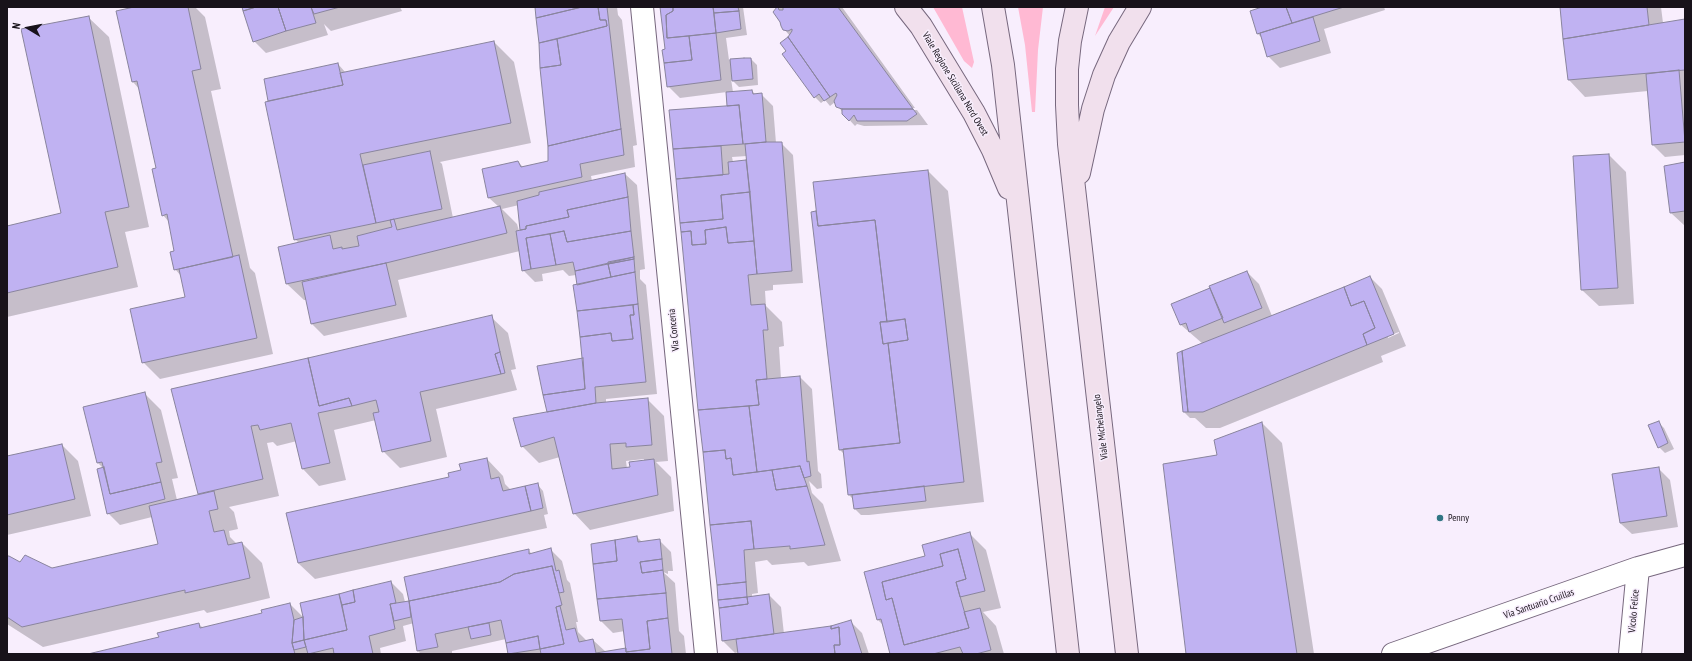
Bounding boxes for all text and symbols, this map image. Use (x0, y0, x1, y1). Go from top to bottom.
north arrow (8, 8, 48, 48)
text: N (9, 22, 24, 30)
street label: Viale Regione Siciliana Nord Ovest (919, 30, 991, 138)
street label: Via Conceria (666, 308, 682, 352)
street label: Viale Michelangelo (1091, 394, 1111, 460)
place label: Penny (1448, 512, 1469, 524)
marker: Penny (1435, 513, 1445, 523)
street label: Via Santuario Cruillas (1502, 586, 1576, 622)
street label: Vicolo Felice (1626, 589, 1642, 633)

